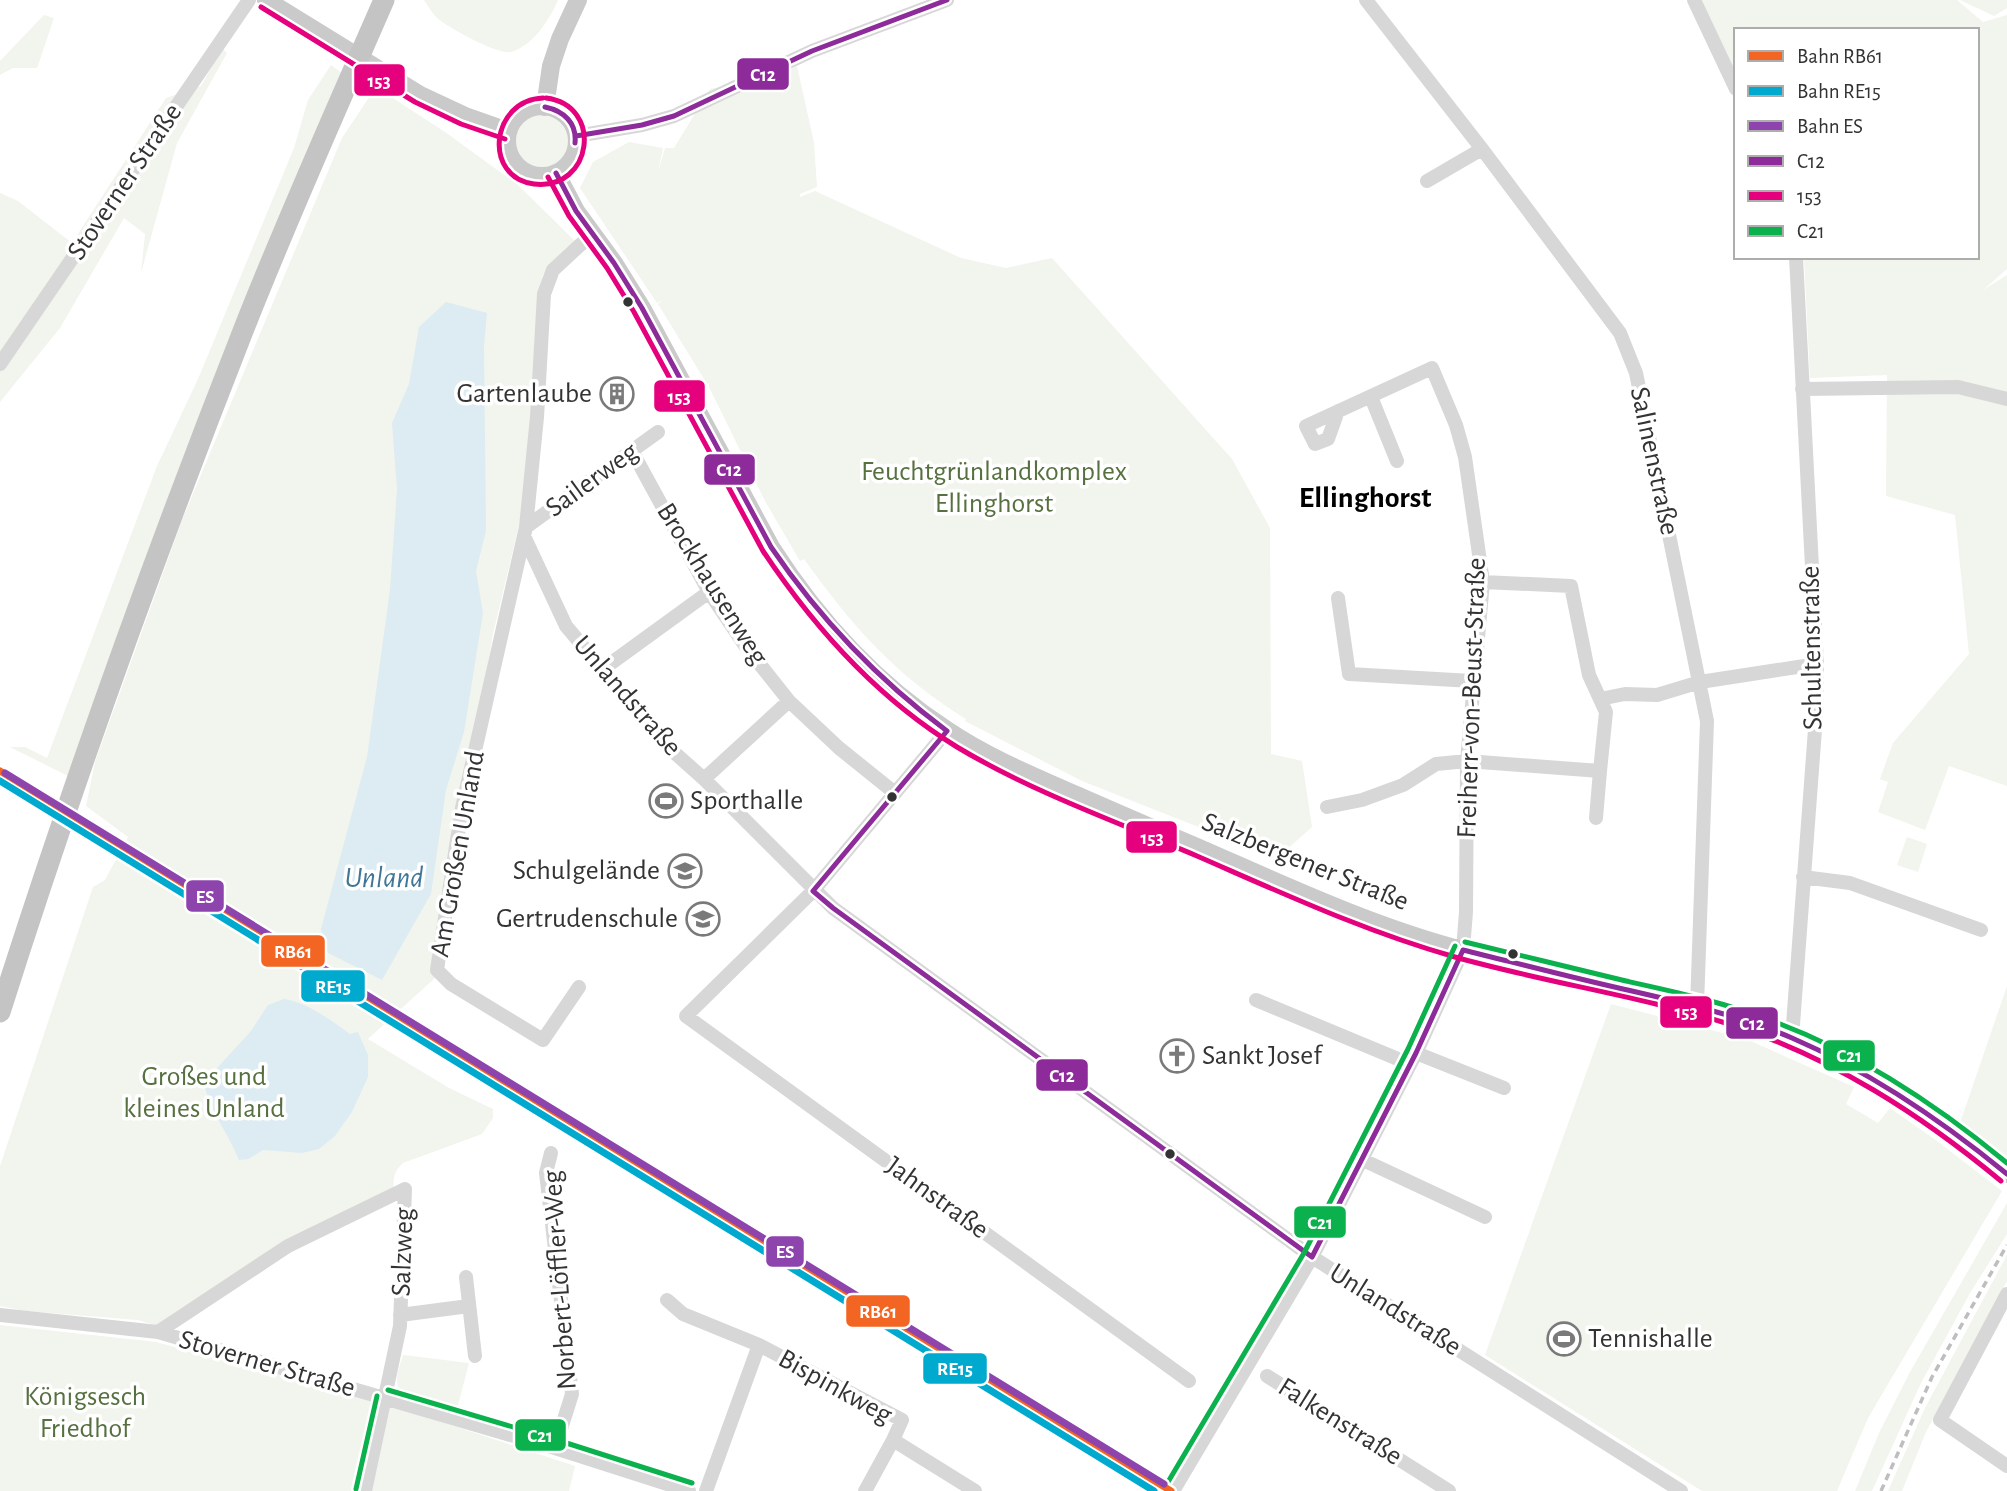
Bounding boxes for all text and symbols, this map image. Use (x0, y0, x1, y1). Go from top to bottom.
legend (1734, 28, 1979, 259)
text: Bahn RB61 (1797, 46, 1883, 67)
line badge: C12 (736, 57, 790, 91)
line badge: 153 (353, 63, 406, 97)
text: C12 (750, 66, 776, 85)
text: 153 (367, 72, 391, 91)
text: Bahn RE15 (1797, 81, 1881, 102)
street label: Stoverner Straße (63, 99, 187, 265)
text: Bahn ES (1797, 116, 1863, 137)
text: C12 (1797, 151, 1825, 172)
text: 153 (1797, 186, 1822, 207)
text: C21 (1797, 221, 1825, 242)
unlabelled marker (621, 295, 635, 309)
building icon: Gartenlaube (598, 375, 636, 413)
line badge: 153 (653, 379, 706, 413)
place label: Gartenlaube (456, 380, 592, 408)
street label: Salinenstraße (1625, 384, 1683, 538)
text: 153 (667, 388, 691, 407)
street label: Sailerweg (541, 437, 644, 523)
line badge: C12 (703, 453, 756, 486)
park label: Feuchtgrünlandkomplex Ellinghorst (861, 458, 1127, 518)
text: C12 (716, 461, 742, 480)
district label: Ellinghorst (1299, 483, 1431, 513)
street label: Brockhausenweg (651, 498, 773, 670)
street label: Freiherr-von-Beust-Straße (1453, 557, 1491, 839)
street label: Schultenstraße (1797, 566, 1827, 730)
street label: Unlandstraße (567, 630, 687, 762)
street label: Am Großen Unland (426, 749, 490, 959)
sports icon: Sporthalle (647, 782, 685, 820)
place label: Sporthalle (690, 787, 803, 815)
unlabelled marker (885, 790, 899, 804)
street label: Salzbergener Straße (1198, 808, 1412, 916)
line badge: 153 (1125, 820, 1178, 854)
text: 153 (1140, 829, 1164, 848)
school or university icon: Schulgelände (666, 852, 704, 890)
place label: Schulgelände (513, 857, 660, 885)
water label: Unland (344, 863, 424, 893)
line badge: ES (185, 879, 225, 913)
text: ES (195, 888, 215, 907)
school or university icon: Gertrudenschule (684, 900, 722, 938)
place label: Gertrudenschule (496, 905, 678, 933)
line badge: RB61 (260, 934, 326, 968)
text: RB61 (274, 943, 312, 962)
unlabelled marker (1506, 947, 1520, 961)
line badge: RE15 (300, 969, 366, 1003)
text: RE15 (315, 978, 351, 997)
line badge: 153 (1659, 995, 1713, 1029)
text: 153 (1674, 1003, 1698, 1022)
line badge: C12 (1725, 1006, 1779, 1040)
text: C12 (1739, 1015, 1765, 1034)
church icon: Sankt Josef (1158, 1037, 1196, 1075)
line badge: C21 (1822, 1039, 1876, 1072)
place label: Sankt Josef (1202, 1042, 1323, 1070)
text: C21 (1836, 1047, 1862, 1066)
line badge: C12 (1035, 1058, 1089, 1092)
park label: Großes und kleines Unland (123, 1063, 285, 1123)
text: C12 (1049, 1067, 1075, 1086)
unlabelled marker (1163, 1147, 1177, 1161)
street label: Jahnstraße (881, 1152, 993, 1244)
street label: Norbert-Löffler-Weg (538, 1169, 582, 1391)
line badge: C21 (1293, 1205, 1347, 1239)
street label: Salzweg (387, 1207, 419, 1297)
text: C21 (1307, 1214, 1333, 1233)
line badge: ES (765, 1235, 805, 1268)
text: ES (775, 1243, 795, 1262)
street label: Unlandstraße (1324, 1259, 1466, 1361)
line badge: RB61 (845, 1294, 911, 1328)
text: RB61 (859, 1303, 897, 1322)
sports icon: Tennishalle (1545, 1320, 1583, 1358)
street label: Stoverner Straße (176, 1325, 358, 1403)
place label: Tennishalle (1588, 1325, 1713, 1353)
street label: Bispinkweg (773, 1344, 897, 1430)
line badge: RE15 (922, 1352, 988, 1385)
text: RE15 (937, 1360, 973, 1379)
street label: Falkenstraße (1273, 1373, 1407, 1471)
park label: Königsesch Friedhof (24, 1383, 146, 1443)
line badge: C21 (514, 1418, 567, 1452)
text: C21 (527, 1427, 553, 1446)

